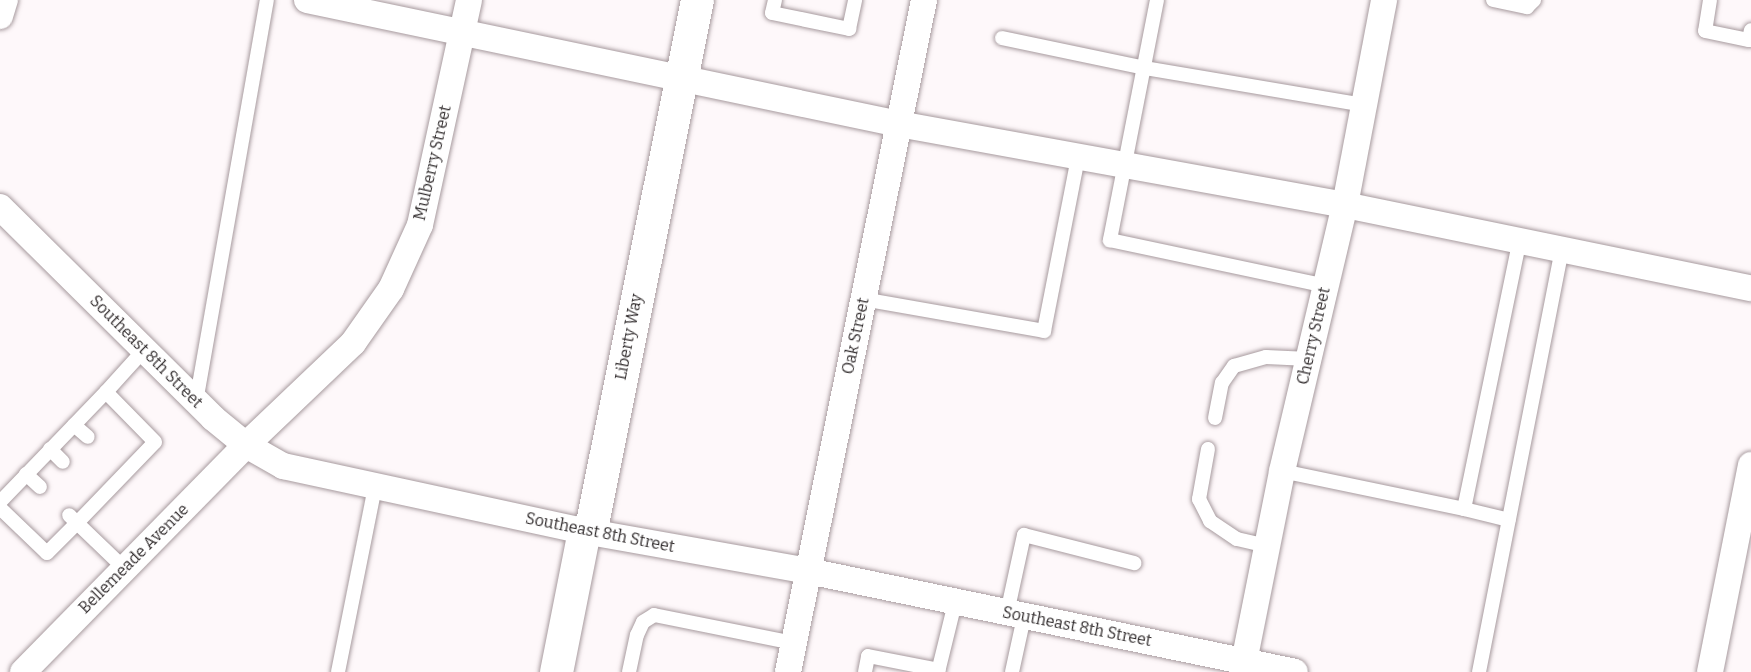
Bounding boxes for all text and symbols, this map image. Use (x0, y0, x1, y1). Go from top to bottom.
street label: Mulberry Street (410, 103, 456, 223)
street label: Cherry Street (1293, 285, 1335, 387)
street label: Southeast 8th Street (86, 292, 206, 412)
street label: Liberty Way (611, 292, 647, 382)
street label: Oak Street (839, 296, 873, 376)
street label: Bellemeade Avenue (75, 500, 193, 618)
street label: Southeast 8th Street (524, 509, 676, 557)
street label: Southeast 8th Street (1001, 603, 1153, 651)

